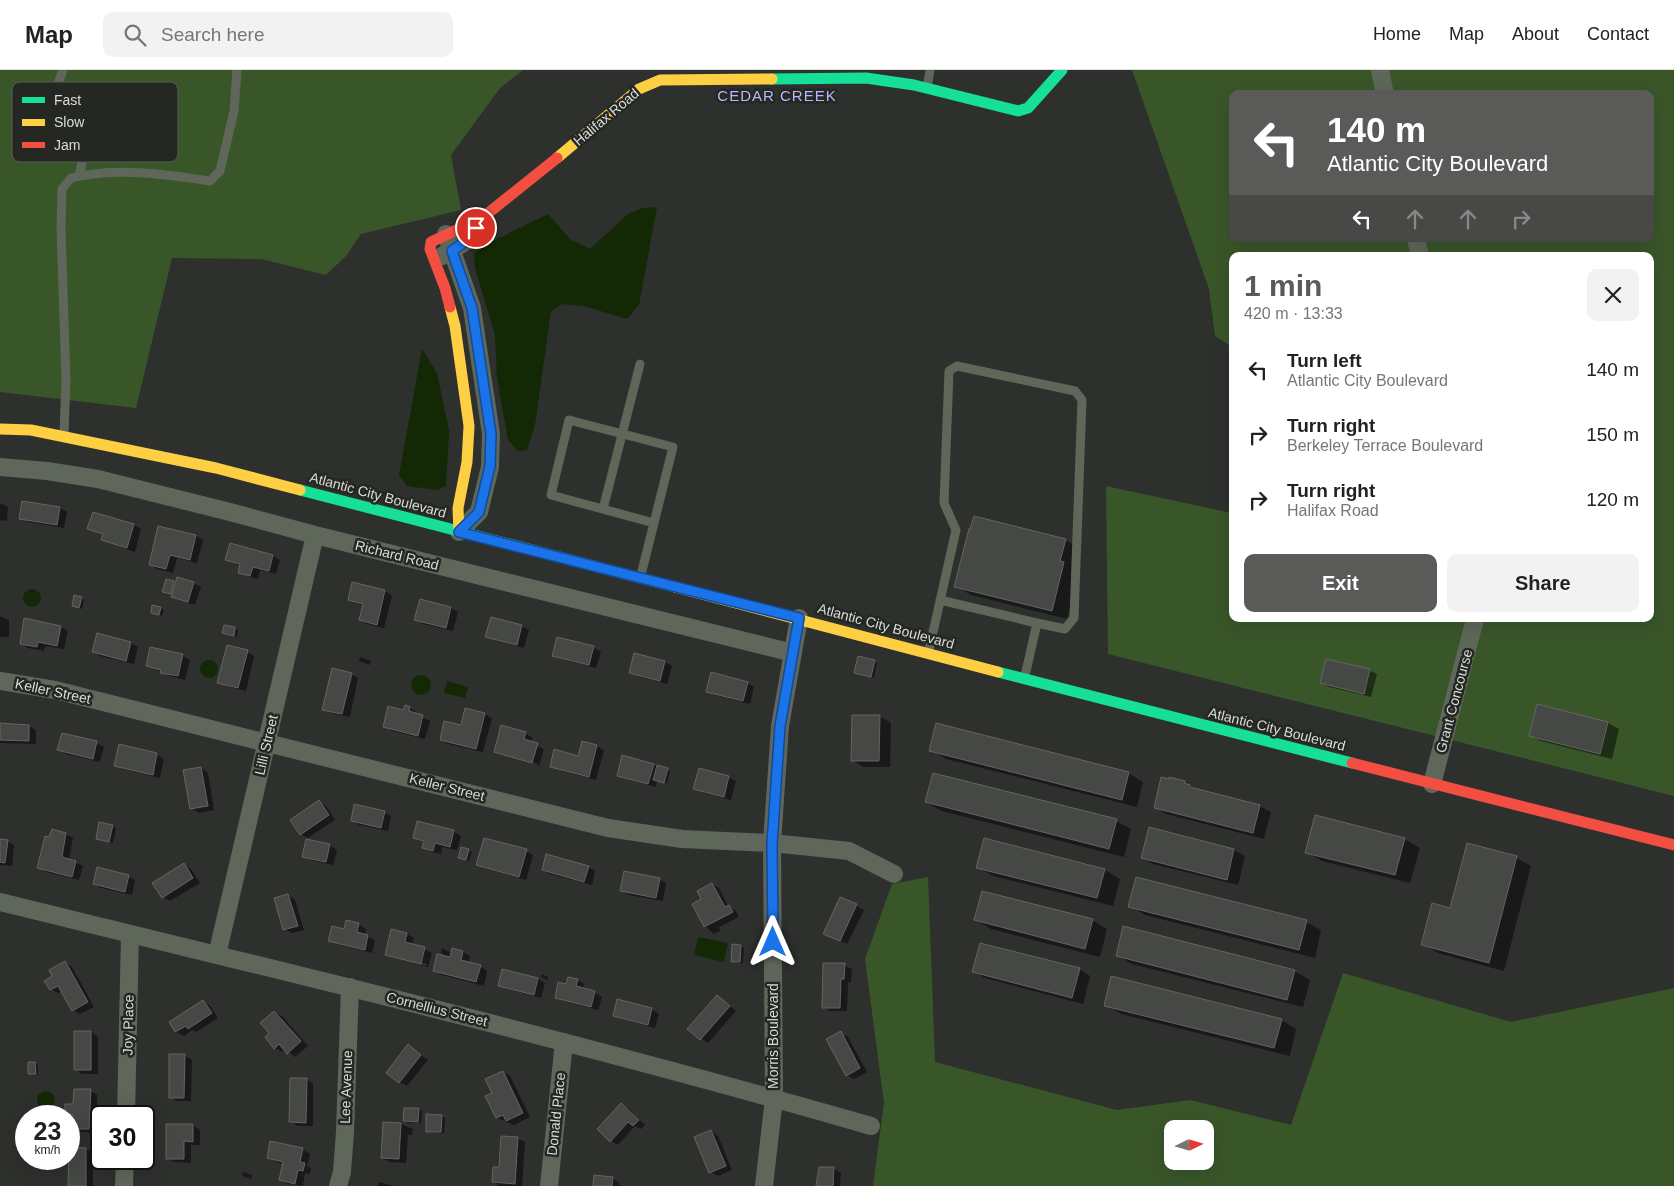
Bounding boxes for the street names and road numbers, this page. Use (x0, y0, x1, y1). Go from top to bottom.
street label: Halifax Road (570, 85, 642, 149)
street label: Atlantic City Boulevard (308, 469, 448, 521)
street label: Richard Road (354, 537, 440, 573)
street label: Atlantic City Boulevard (816, 600, 956, 652)
street label: Grant Concourse (1432, 647, 1476, 755)
street label: Keller Street (14, 675, 92, 707)
street label: Atlantic City Boulevard (1207, 704, 1347, 754)
street label: Lilli Street (251, 713, 281, 777)
street label: Keller Street (408, 770, 486, 804)
street label: Morris Boulevard (765, 983, 781, 1089)
street label: Cornellius Street (385, 989, 489, 1029)
street label: Joy Place (119, 994, 137, 1055)
street label: Lee Avenue (337, 1050, 355, 1124)
street label: Donald Place (544, 1072, 568, 1156)

